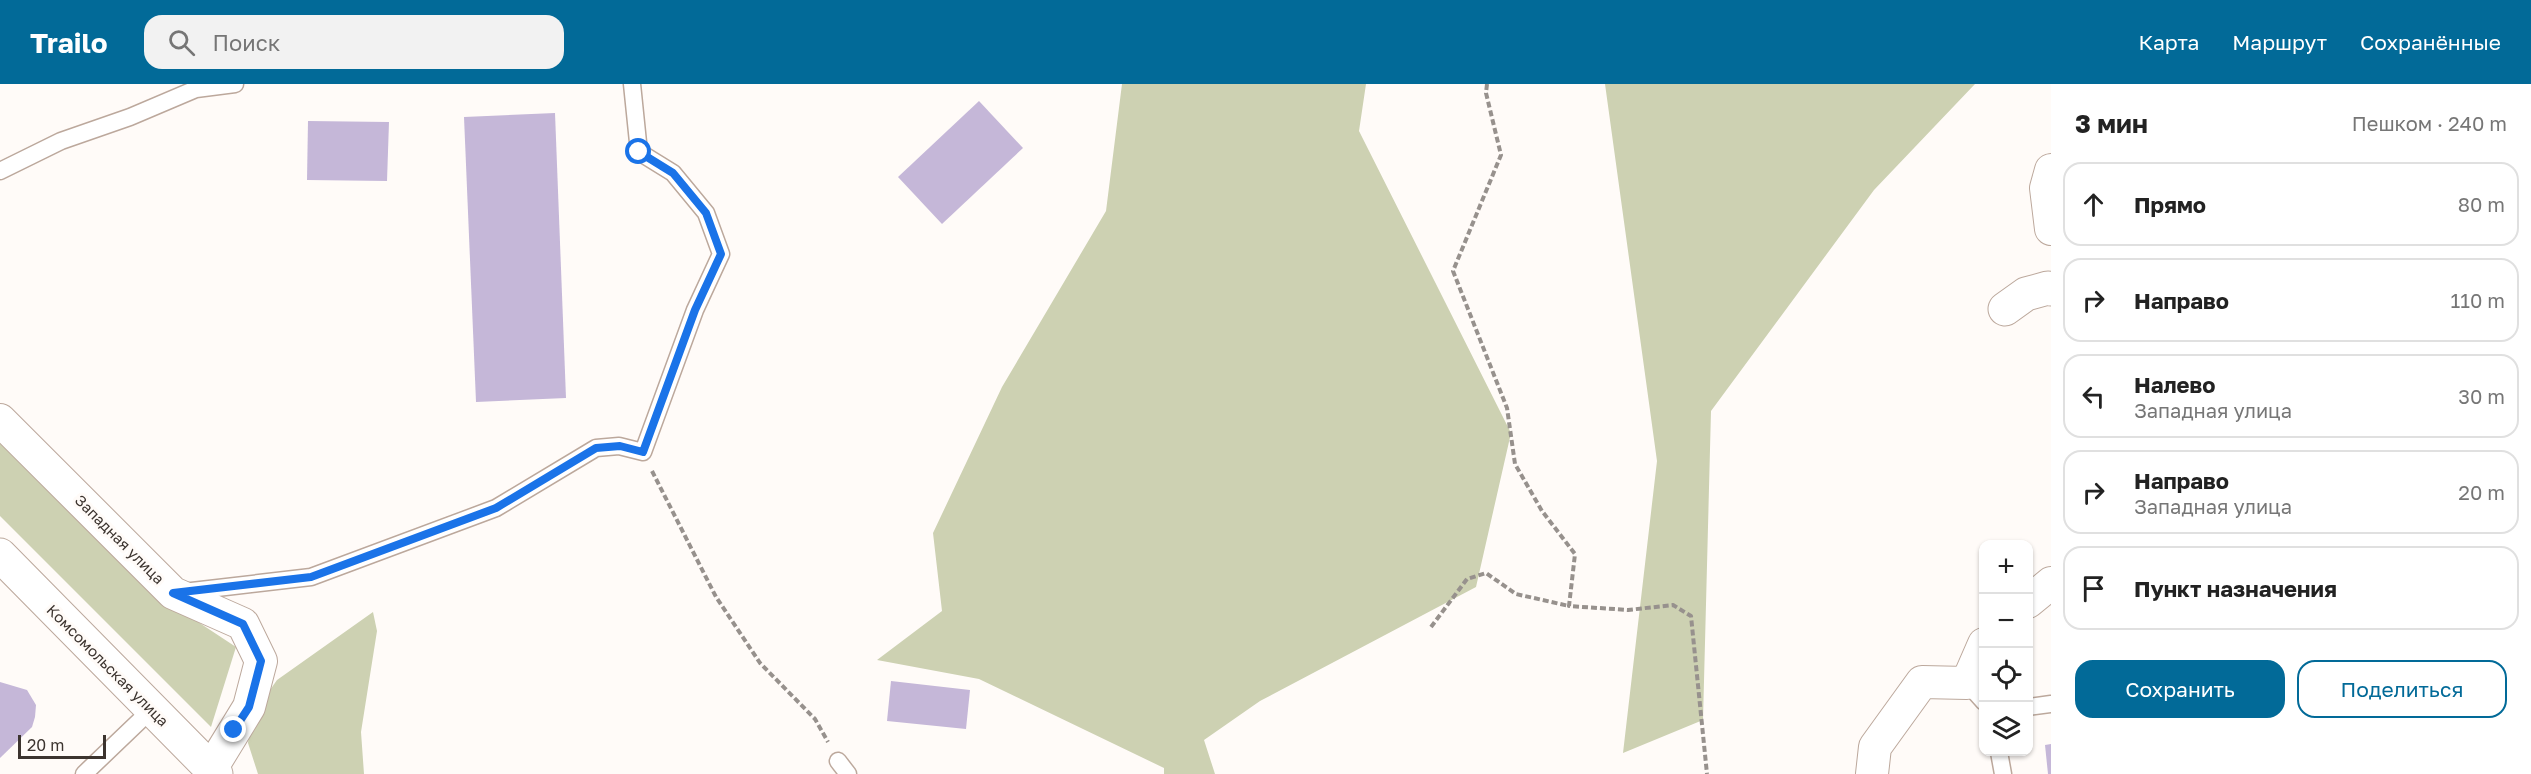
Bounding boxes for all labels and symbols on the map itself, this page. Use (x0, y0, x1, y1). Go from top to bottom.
route start (625, 138, 651, 164)
street label: Западная улица (72, 491, 168, 587)
street label: Комсомольская улица (43, 600, 173, 730)
route end (220, 716, 246, 742)
scale bar (18, 732, 106, 760)

